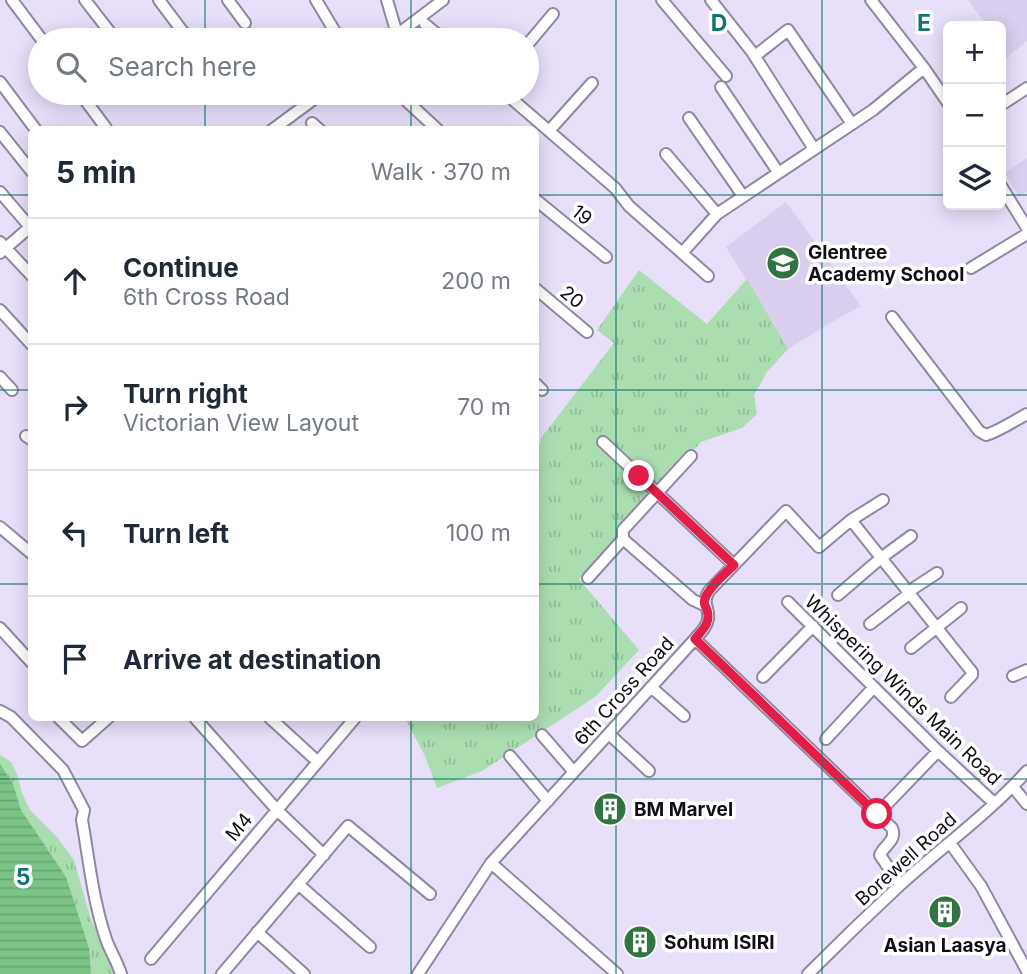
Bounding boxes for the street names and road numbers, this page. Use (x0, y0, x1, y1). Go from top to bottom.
street label: 19 (567, 200, 597, 230)
street label: 20 (556, 281, 588, 313)
street label: Whispering Winds Main Road (800, 590, 1006, 790)
street label: 6th Cross Road (569, 632, 679, 750)
street label: M4 (221, 808, 257, 846)
street label: Borewell Road (851, 808, 961, 910)

